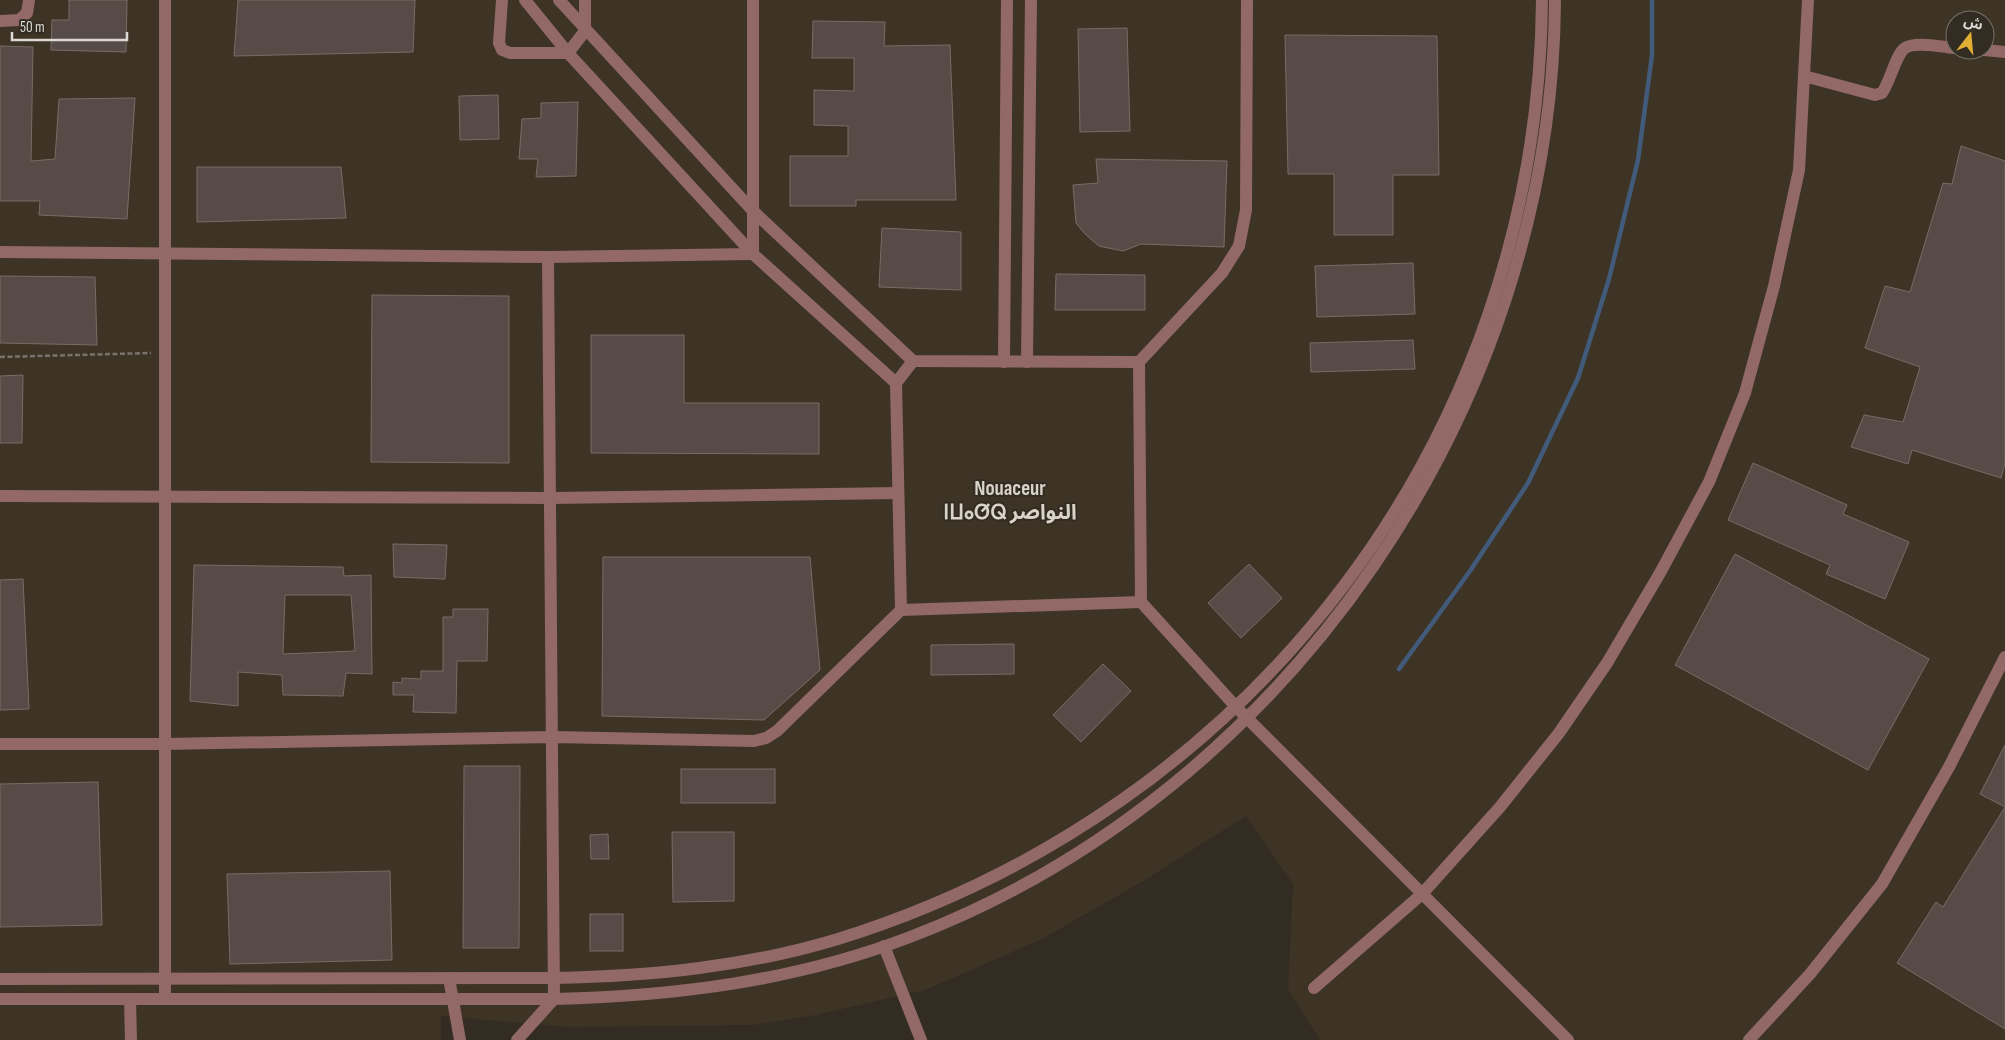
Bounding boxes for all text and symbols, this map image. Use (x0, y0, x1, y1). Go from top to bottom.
scale bar (12, 10, 128, 42)
north arrow (1945, 10, 1995, 60)
text: ش (1962, 12, 1985, 34)
text: 50 m (20, 18, 45, 37)
district label: Nouaceur ⵏⵡⴰⵚⵕ النواصر (943, 476, 1077, 525)

